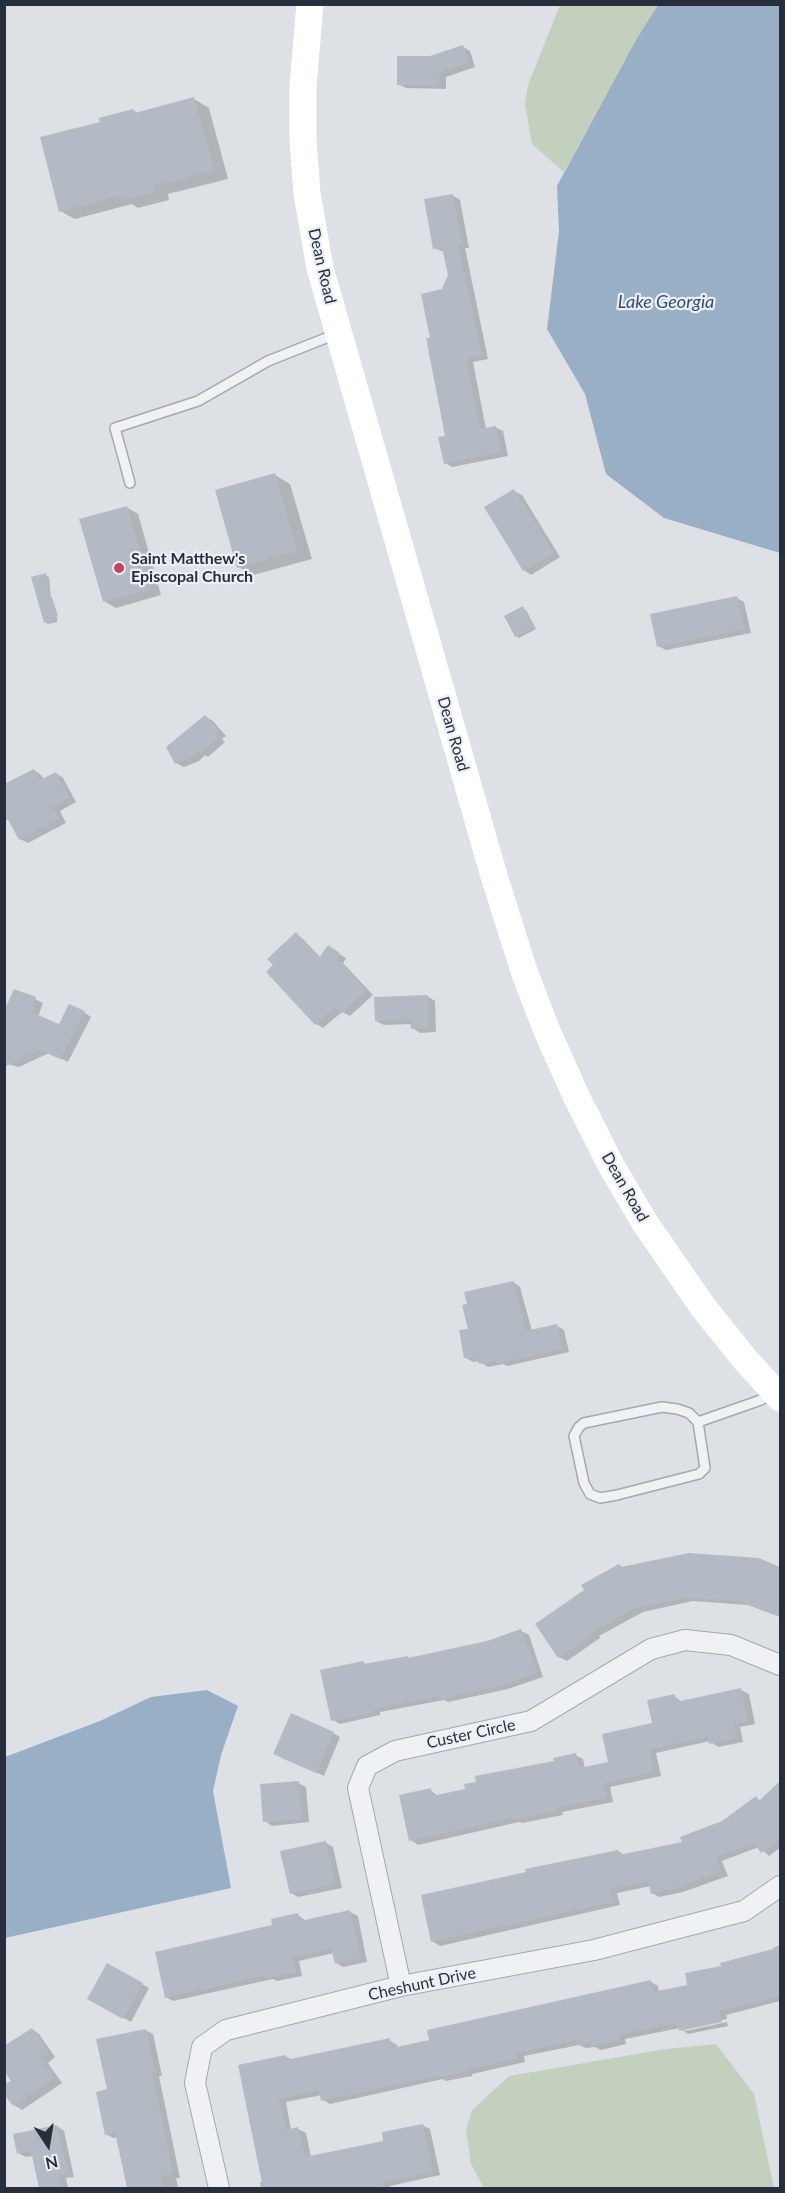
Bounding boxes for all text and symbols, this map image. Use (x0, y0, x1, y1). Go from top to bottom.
street label: Dean Road (304, 226, 340, 306)
water label: Lake Georgia (618, 291, 714, 313)
place label: Saint Matthew's Episcopal Church (131, 549, 253, 587)
marker: Saint Matthew's Episcopal Church (112, 561, 126, 575)
street label: Dean Road (433, 694, 473, 774)
street label: Dean Road (597, 1149, 653, 1225)
street label: Custer Circle (425, 1715, 517, 1753)
street label: Cheshunt Drive (366, 1963, 478, 2005)
north arrow (18, 2115, 78, 2175)
text: N (44, 2153, 60, 2174)

